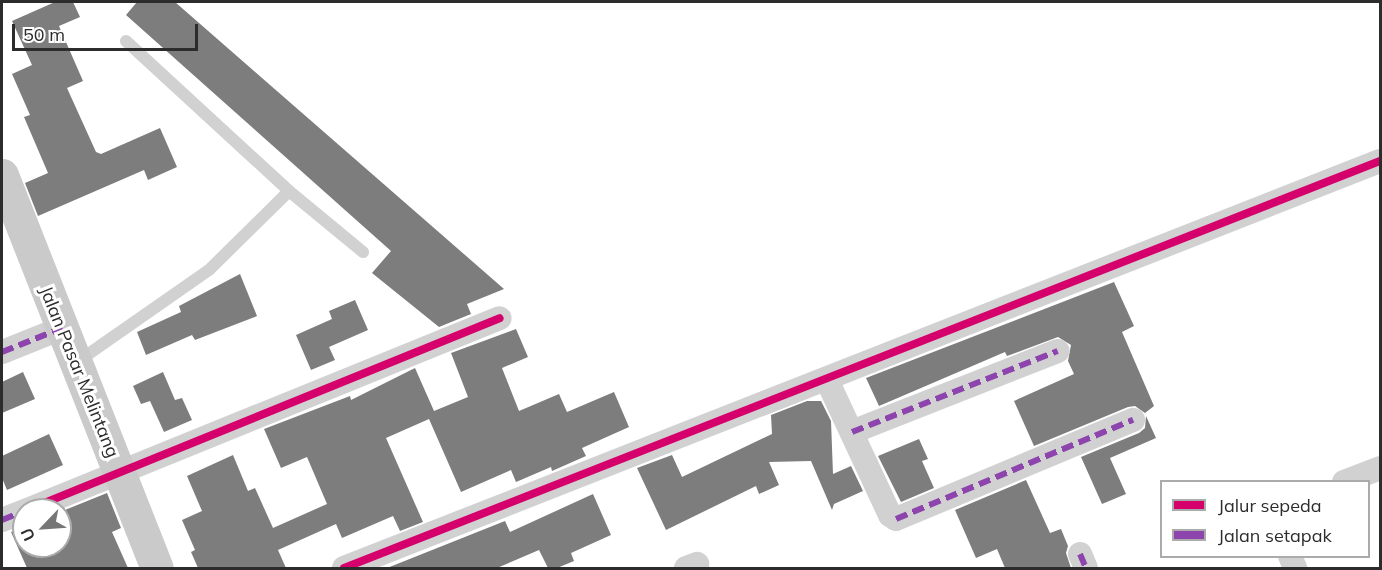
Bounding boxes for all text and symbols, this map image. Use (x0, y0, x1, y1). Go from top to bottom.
scale bar (15, 12, 201, 50)
text: 50 m (23, 23, 65, 46)
street label: Jalan Pasar Melintang (35, 283, 123, 461)
legend (1160, 480, 1370, 558)
text: Jalur sepeda (1218, 494, 1322, 517)
north arrow (12, 498, 72, 558)
text: Jalan setapak (1218, 524, 1332, 547)
text: U (16, 525, 39, 544)

